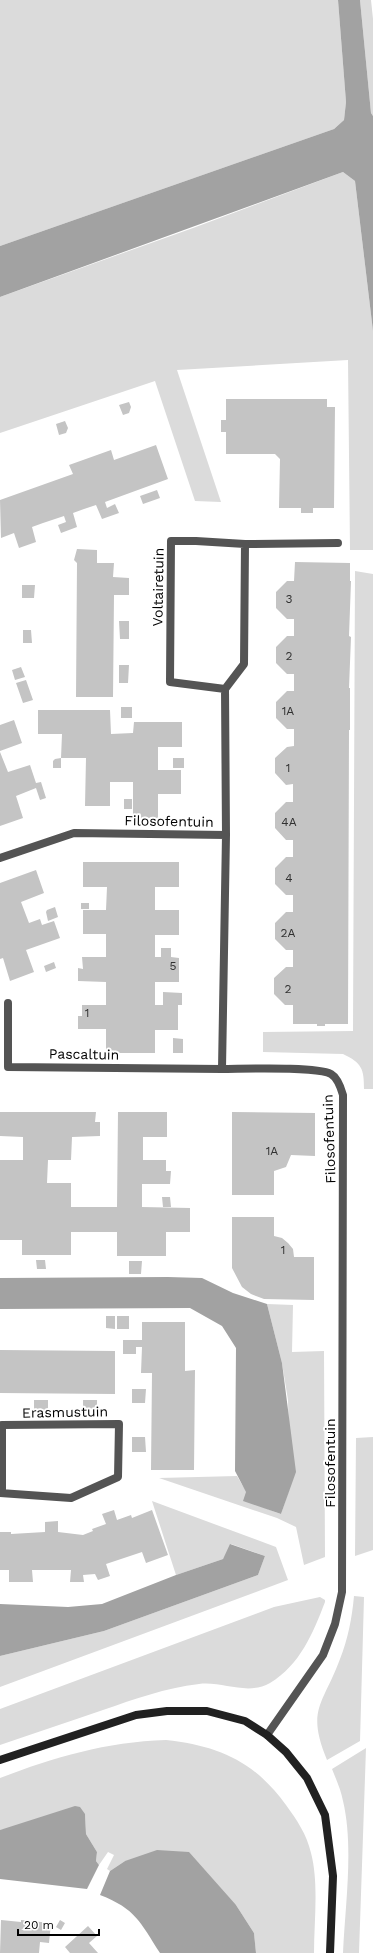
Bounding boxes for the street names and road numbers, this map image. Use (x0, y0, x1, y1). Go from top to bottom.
street label: Voltairetuin (149, 548, 167, 626)
street label: Filosofentuin (124, 812, 214, 830)
street label: Pascaltuin (49, 1045, 119, 1063)
street label: Filosofentuin (319, 1094, 339, 1184)
street label: Erasmustuin (22, 1403, 108, 1421)
street label: Filosofentuin (322, 1418, 338, 1508)

